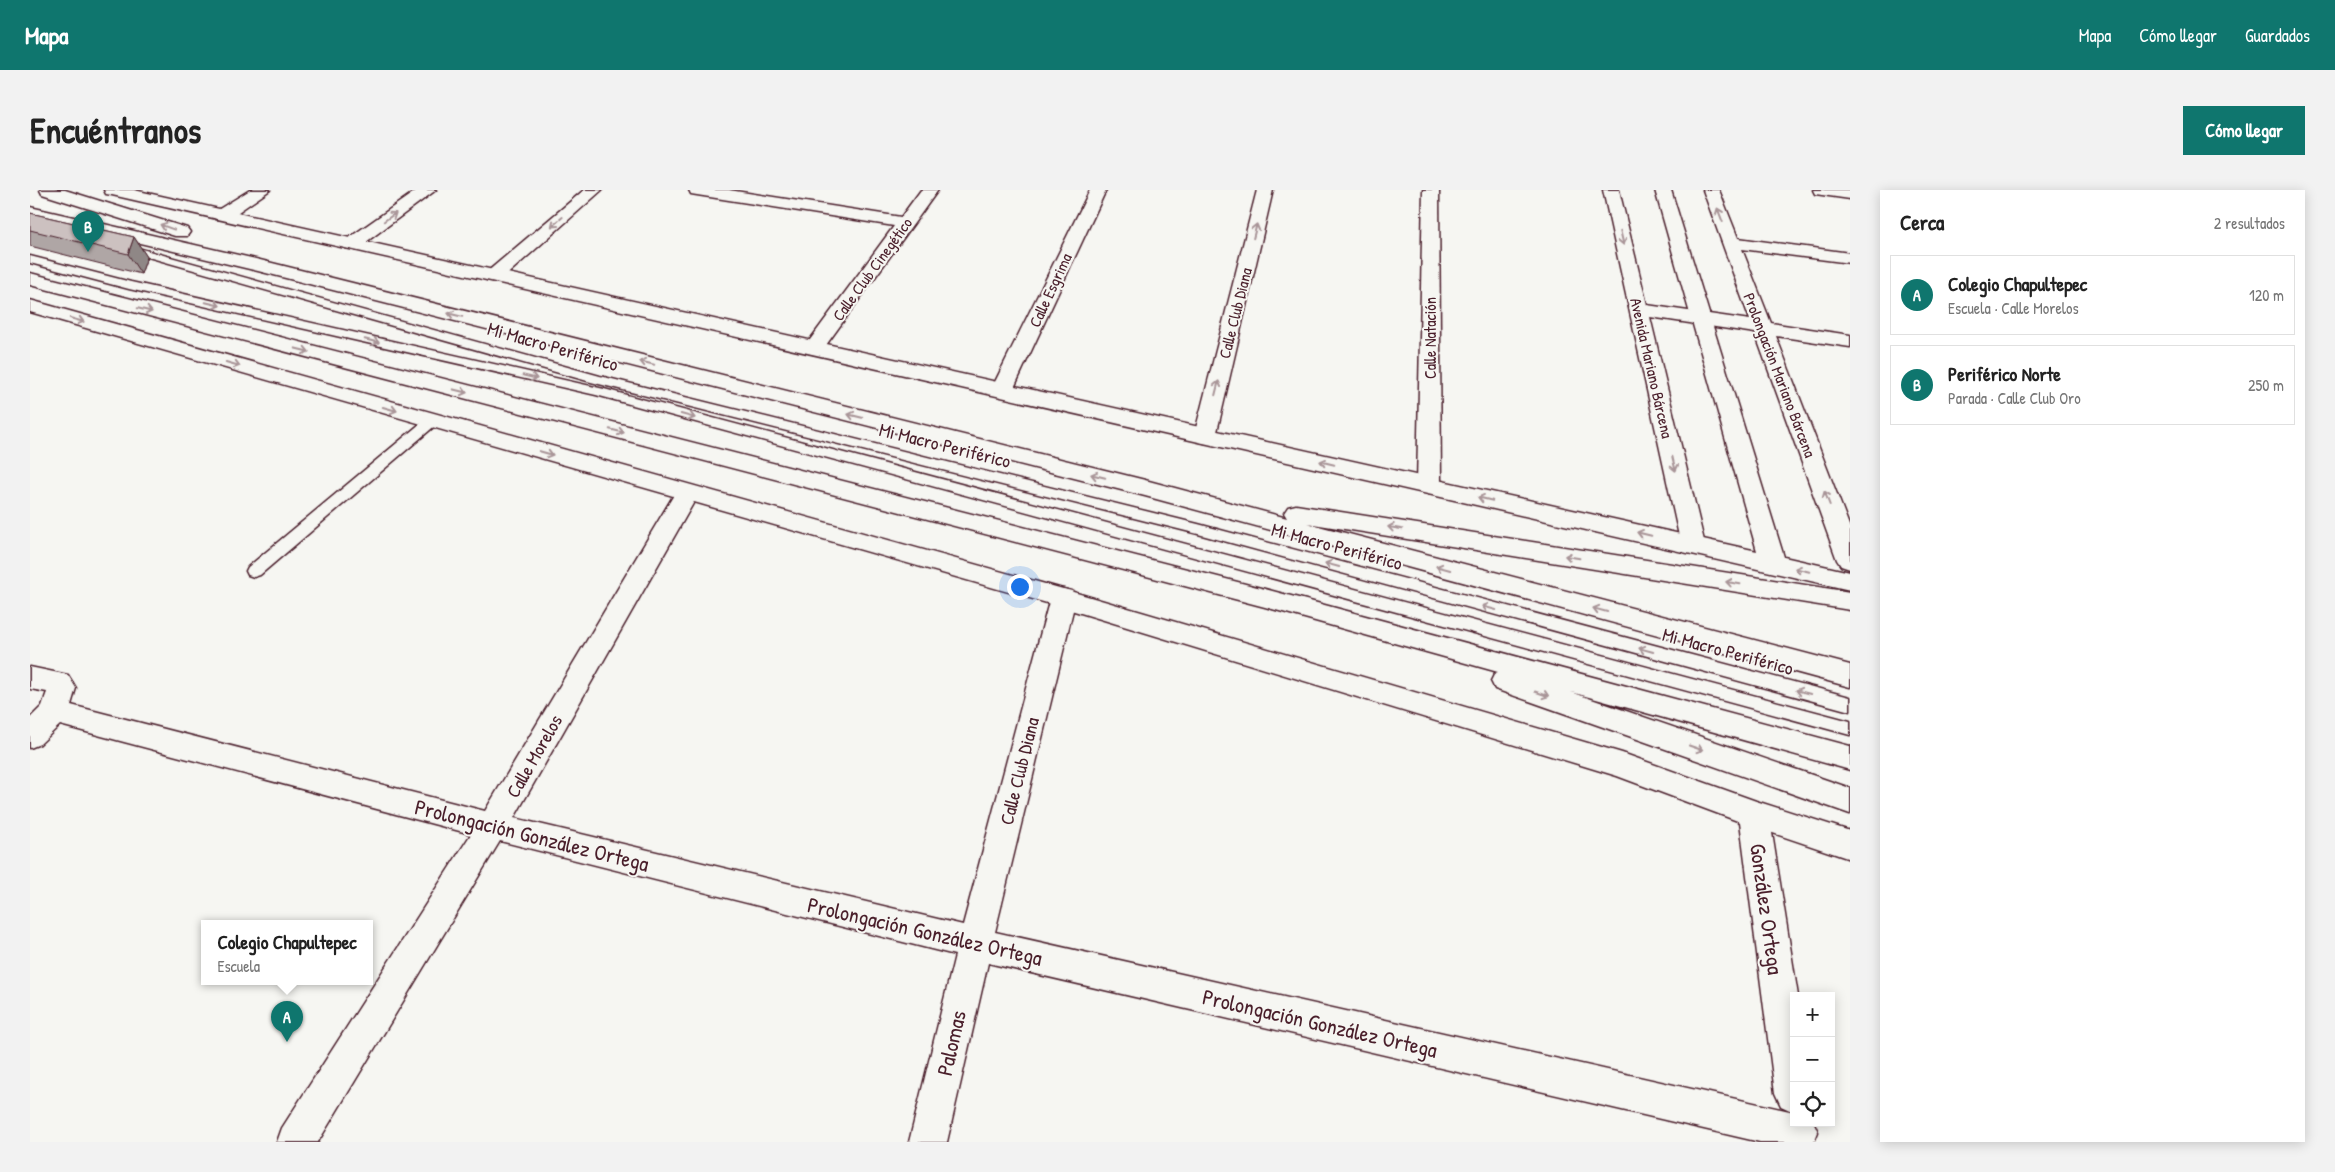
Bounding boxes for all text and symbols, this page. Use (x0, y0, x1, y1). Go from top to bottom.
text: Mapa (25, 19, 68, 51)
text: Mapa (2079, 23, 2111, 48)
text: Cómo llegar (2139, 23, 2217, 48)
text: Guardados (2245, 23, 2310, 48)
button: Cómo llegar (2183, 106, 2305, 155)
text: Encuéntranos (30, 107, 201, 154)
one-way arrow (1715, 208, 1725, 223)
text: Cerca (1900, 208, 1944, 237)
pin: B (72, 211, 104, 252)
one-way arrow (382, 212, 396, 222)
street label: Calle Club Cinegético (827, 212, 917, 325)
text: 2 resultados (2214, 212, 2285, 234)
one-way arrow (551, 216, 564, 227)
one-way arrow (160, 222, 175, 231)
one-way arrow (1251, 223, 1260, 239)
one-way arrow (1618, 229, 1627, 245)
street label: Calle Esgrima (1023, 249, 1077, 331)
street label: Calle Club Diana (1213, 265, 1257, 361)
text: Colegio Chapultepec (1948, 271, 2087, 297)
text: A (1913, 284, 1921, 306)
text: 120 m (2249, 284, 2284, 306)
street label: Prolongación Mariano Bárcena (1738, 290, 1822, 460)
street label: Avenida Mariano Bárcena (1625, 296, 1679, 440)
street label: Calle Natación (1419, 297, 1441, 379)
text: Escuela · Calle Morelos (1948, 297, 2079, 319)
one-way arrow (205, 300, 221, 309)
one-way arrow (136, 306, 152, 315)
one-way arrow (448, 310, 464, 319)
one-way arrow (68, 315, 84, 325)
street label: Mi Macro Periférico (485, 315, 622, 377)
one-way arrow (363, 336, 379, 346)
one-way arrow (294, 346, 310, 356)
one-way arrow (639, 358, 655, 368)
one-way arrow (225, 360, 241, 370)
text: Periférico Norte (1948, 361, 2061, 387)
one-way arrow (522, 373, 538, 382)
text: B (1913, 374, 1921, 396)
text: 250 m (2248, 374, 2284, 396)
one-way arrow (1213, 381, 1222, 397)
one-way arrow (451, 387, 467, 396)
text: Parada · Calle Club Oro (1948, 387, 2081, 409)
one-way arrow (381, 404, 397, 414)
one-way arrow (848, 411, 864, 420)
one-way arrow (679, 412, 695, 421)
street label: Mi Macro Periférico (877, 416, 1014, 474)
one-way arrow (608, 427, 624, 437)
one-way arrow (537, 449, 553, 459)
one-way arrow (1670, 456, 1679, 472)
one-way arrow (1319, 458, 1335, 467)
one-way arrow (1090, 471, 1106, 481)
one-way arrow (1822, 491, 1831, 506)
one-way arrow (1478, 494, 1494, 503)
street label: Mi Macro Periférico (1269, 516, 1406, 576)
one-way arrow (1387, 523, 1403, 533)
one-way arrow (1636, 529, 1652, 538)
one-way arrow (1565, 551, 1581, 561)
one-way arrow (1324, 560, 1340, 570)
one-way arrow (1435, 563, 1451, 572)
one-way arrow (1795, 565, 1811, 574)
your location (1007, 574, 1033, 600)
one-way arrow (1725, 577, 1741, 587)
one-way arrow (1481, 603, 1497, 612)
one-way arrow (1592, 605, 1608, 614)
street label: Mi Macro Periférico (1660, 621, 1797, 681)
one-way arrow (1638, 645, 1654, 654)
one-way arrow (1795, 686, 1811, 696)
one-way arrow (1534, 690, 1550, 699)
street label: Calle Morelos (500, 710, 568, 802)
street label: Calle Club Diana (993, 714, 1045, 828)
one-way arrow (1688, 743, 1704, 753)
street label: Prolongación González Ortega (412, 791, 653, 879)
street label: González Ortega (1743, 842, 1791, 977)
street label: Prolongación González Ortega (805, 889, 1046, 973)
popup (201, 920, 373, 985)
text: Colegio Chapultepec (217, 929, 357, 955)
text: Escuela (217, 955, 260, 977)
street label: Prolongación González Ortega (1200, 981, 1441, 1065)
map controls (1790, 992, 1835, 1127)
button: + (1790, 992, 1835, 1037)
pin: A (271, 1001, 303, 1042)
street label: Palomas (929, 1007, 973, 1079)
button: − (1790, 1037, 1835, 1082)
button: locate (1790, 1082, 1835, 1127)

